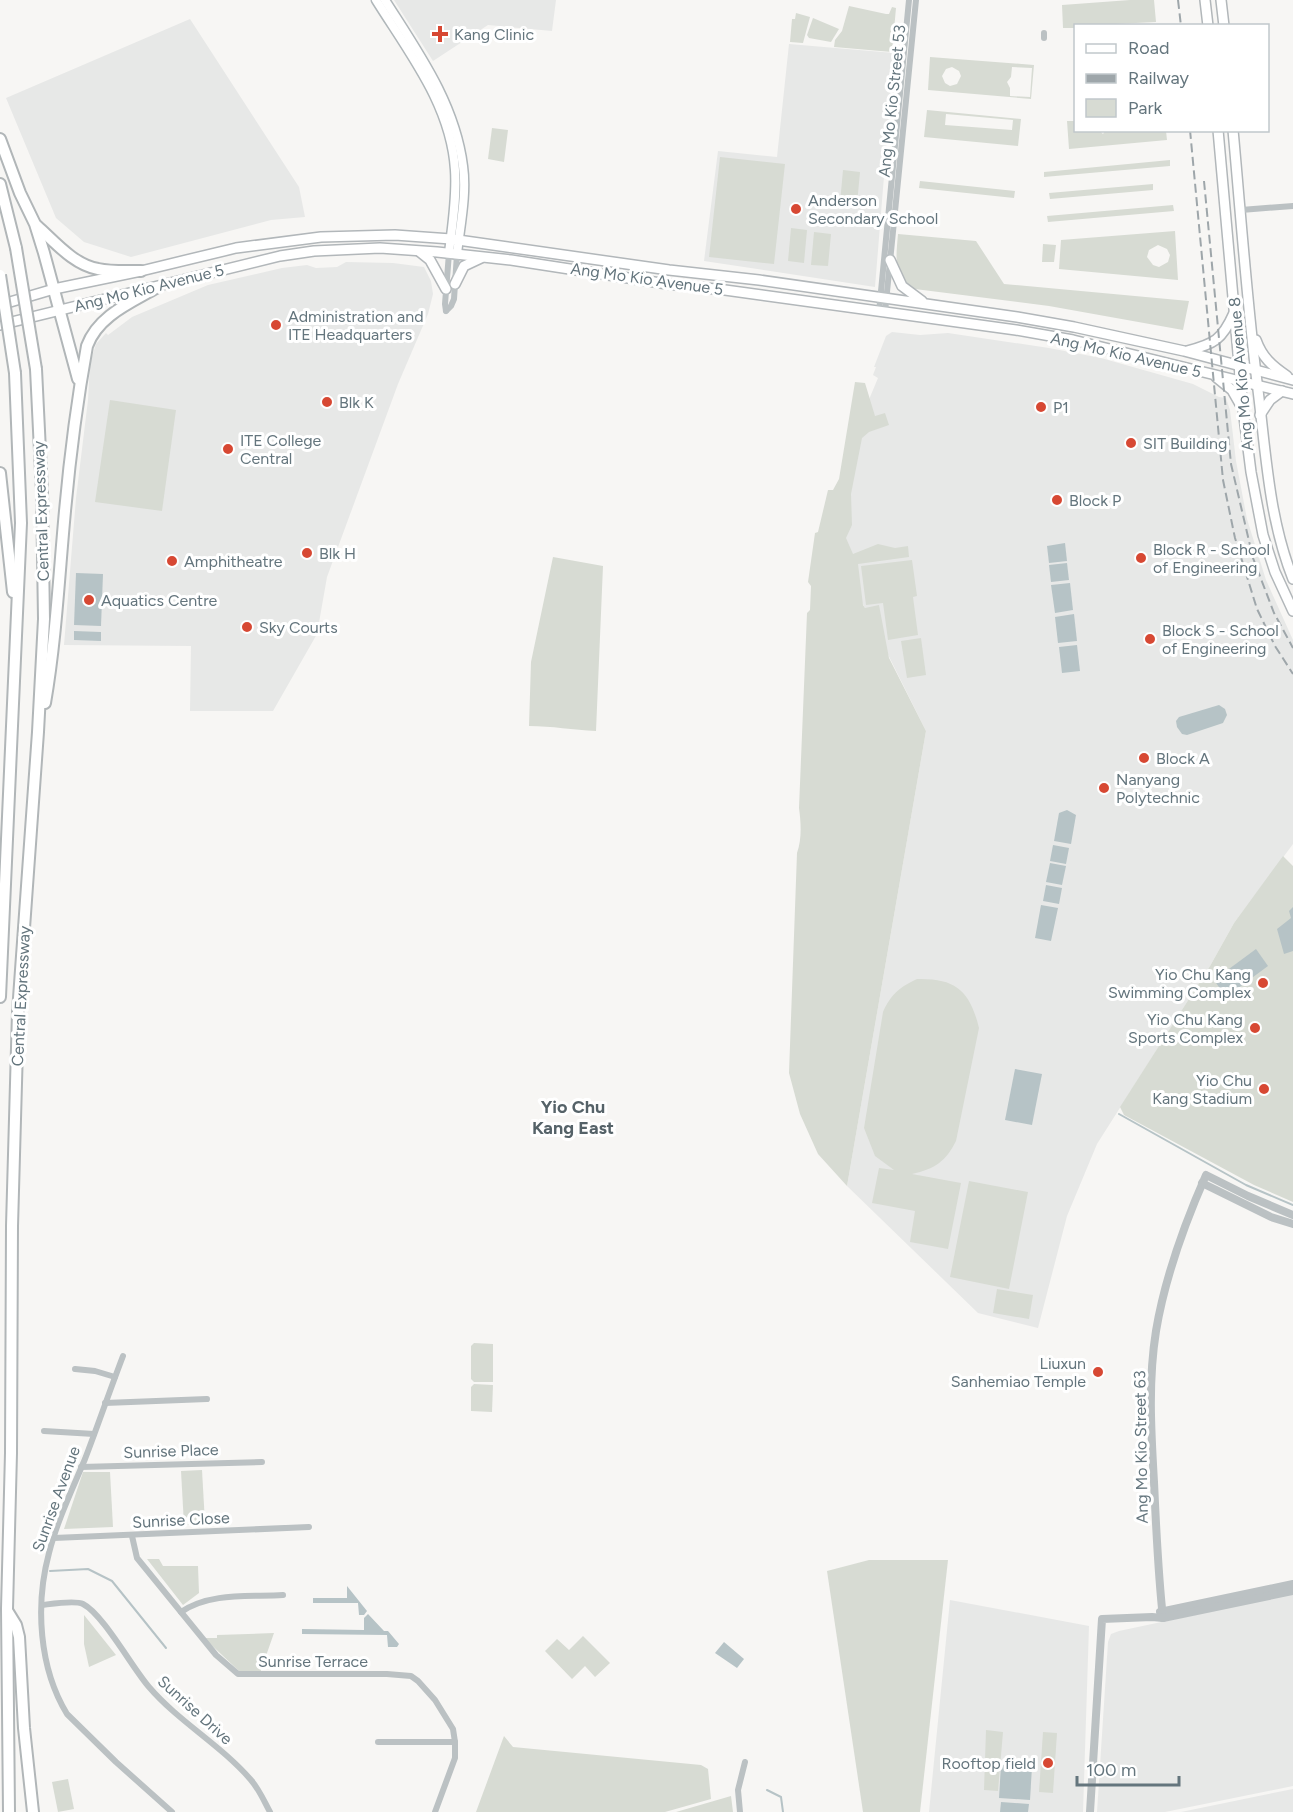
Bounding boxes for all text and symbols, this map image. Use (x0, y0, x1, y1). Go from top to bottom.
street label: Ang Mo Kio Street 53 (875, 24, 909, 178)
legend (1074, 24, 1269, 132)
marker: Kang Clinic (431, 25, 449, 43)
place label: Kang Clinic (454, 25, 534, 44)
text: Road (1128, 37, 1169, 59)
text: Railway (1128, 67, 1190, 89)
text: Park (1128, 97, 1163, 119)
place label: Anderson Secondary School (808, 191, 938, 228)
marker: Anderson Secondary School (789, 202, 803, 216)
street label: Ang Mo Kio Avenue 5 (570, 259, 724, 299)
street label: Ang Mo Kio Avenue 5 (72, 260, 226, 316)
street label: Ang Mo Kio Avenue 8 (1225, 296, 1257, 452)
place label: Administration and ITE Headquarters (288, 307, 424, 344)
marker: Administration and ITE Headquarters (269, 318, 283, 332)
street label: Ang Mo Kio Avenue 5 (1049, 328, 1203, 382)
place label: Blk K (339, 393, 374, 412)
marker: Blk K (320, 395, 334, 409)
place label: P1 (1053, 398, 1069, 417)
marker: P1 (1034, 400, 1048, 414)
place label: ITE College Central (240, 431, 322, 468)
place label: SIT Building (1143, 434, 1227, 453)
marker: SIT Building (1124, 436, 1138, 450)
street label: Central Expressway (29, 440, 53, 582)
marker: ITE College Central (221, 442, 235, 456)
place label: Block P (1069, 491, 1121, 510)
marker: Block P (1050, 493, 1064, 507)
place label: Block R - School of Engineering (1153, 540, 1270, 577)
place label: Blk H (319, 544, 356, 563)
marker: Blk H (300, 546, 314, 560)
marker: Block R - School of Engineering (1134, 551, 1148, 565)
place label: Amphitheatre (184, 552, 283, 571)
marker: Amphitheatre (165, 554, 179, 568)
place label: Aquatics Centre (101, 591, 218, 610)
marker: Aquatics Centre (82, 593, 96, 607)
place label: Sky Courts (259, 618, 338, 637)
marker: Sky Courts (240, 620, 254, 634)
place label: Block S - School of Engineering (1162, 621, 1279, 658)
marker: Block S - School of Engineering (1143, 632, 1157, 646)
place label: Block A (1156, 749, 1210, 768)
marker: Block A (1137, 751, 1151, 765)
place label: Nanyang Polytechnic (1116, 770, 1200, 807)
marker: Nanyang Polytechnic (1097, 781, 1111, 795)
street label: Central Expressway (8, 925, 34, 1067)
place label: Yio Chu Kang Swimming Complex (1108, 965, 1251, 1002)
marker: Yio Chu Kang Swimming Complex (1256, 976, 1270, 990)
place label: Yio Chu Kang Sports Complex (1128, 1010, 1243, 1047)
marker: Yio Chu Kang Sports Complex (1248, 1021, 1262, 1035)
place label: Yio Chu Kang Stadium (1152, 1071, 1252, 1108)
marker: Yio Chu Kang Stadium (1257, 1082, 1271, 1096)
district label: Yio Chu Kang East (532, 1096, 614, 1139)
place label: Liuxun Sanhemiao Temple (951, 1354, 1086, 1391)
marker: Liuxun Sanhemiao Temple (1091, 1365, 1105, 1379)
street label: Ang Mo Kio Street 63 (1130, 1370, 1152, 1524)
street label: Sunrise Place (123, 1440, 219, 1462)
street label: Sunrise Avenue (28, 1443, 84, 1554)
street label: Sunrise Close (132, 1508, 230, 1532)
street label: Sunrise Terrace (258, 1652, 368, 1671)
street label: Sunrise Drive (154, 1672, 236, 1749)
scale bar (1077, 1749, 1179, 1787)
place label: Rooftop field (942, 1754, 1036, 1773)
marker: Rooftop field (1041, 1756, 1055, 1770)
text: 100 m (1086, 1759, 1136, 1781)

